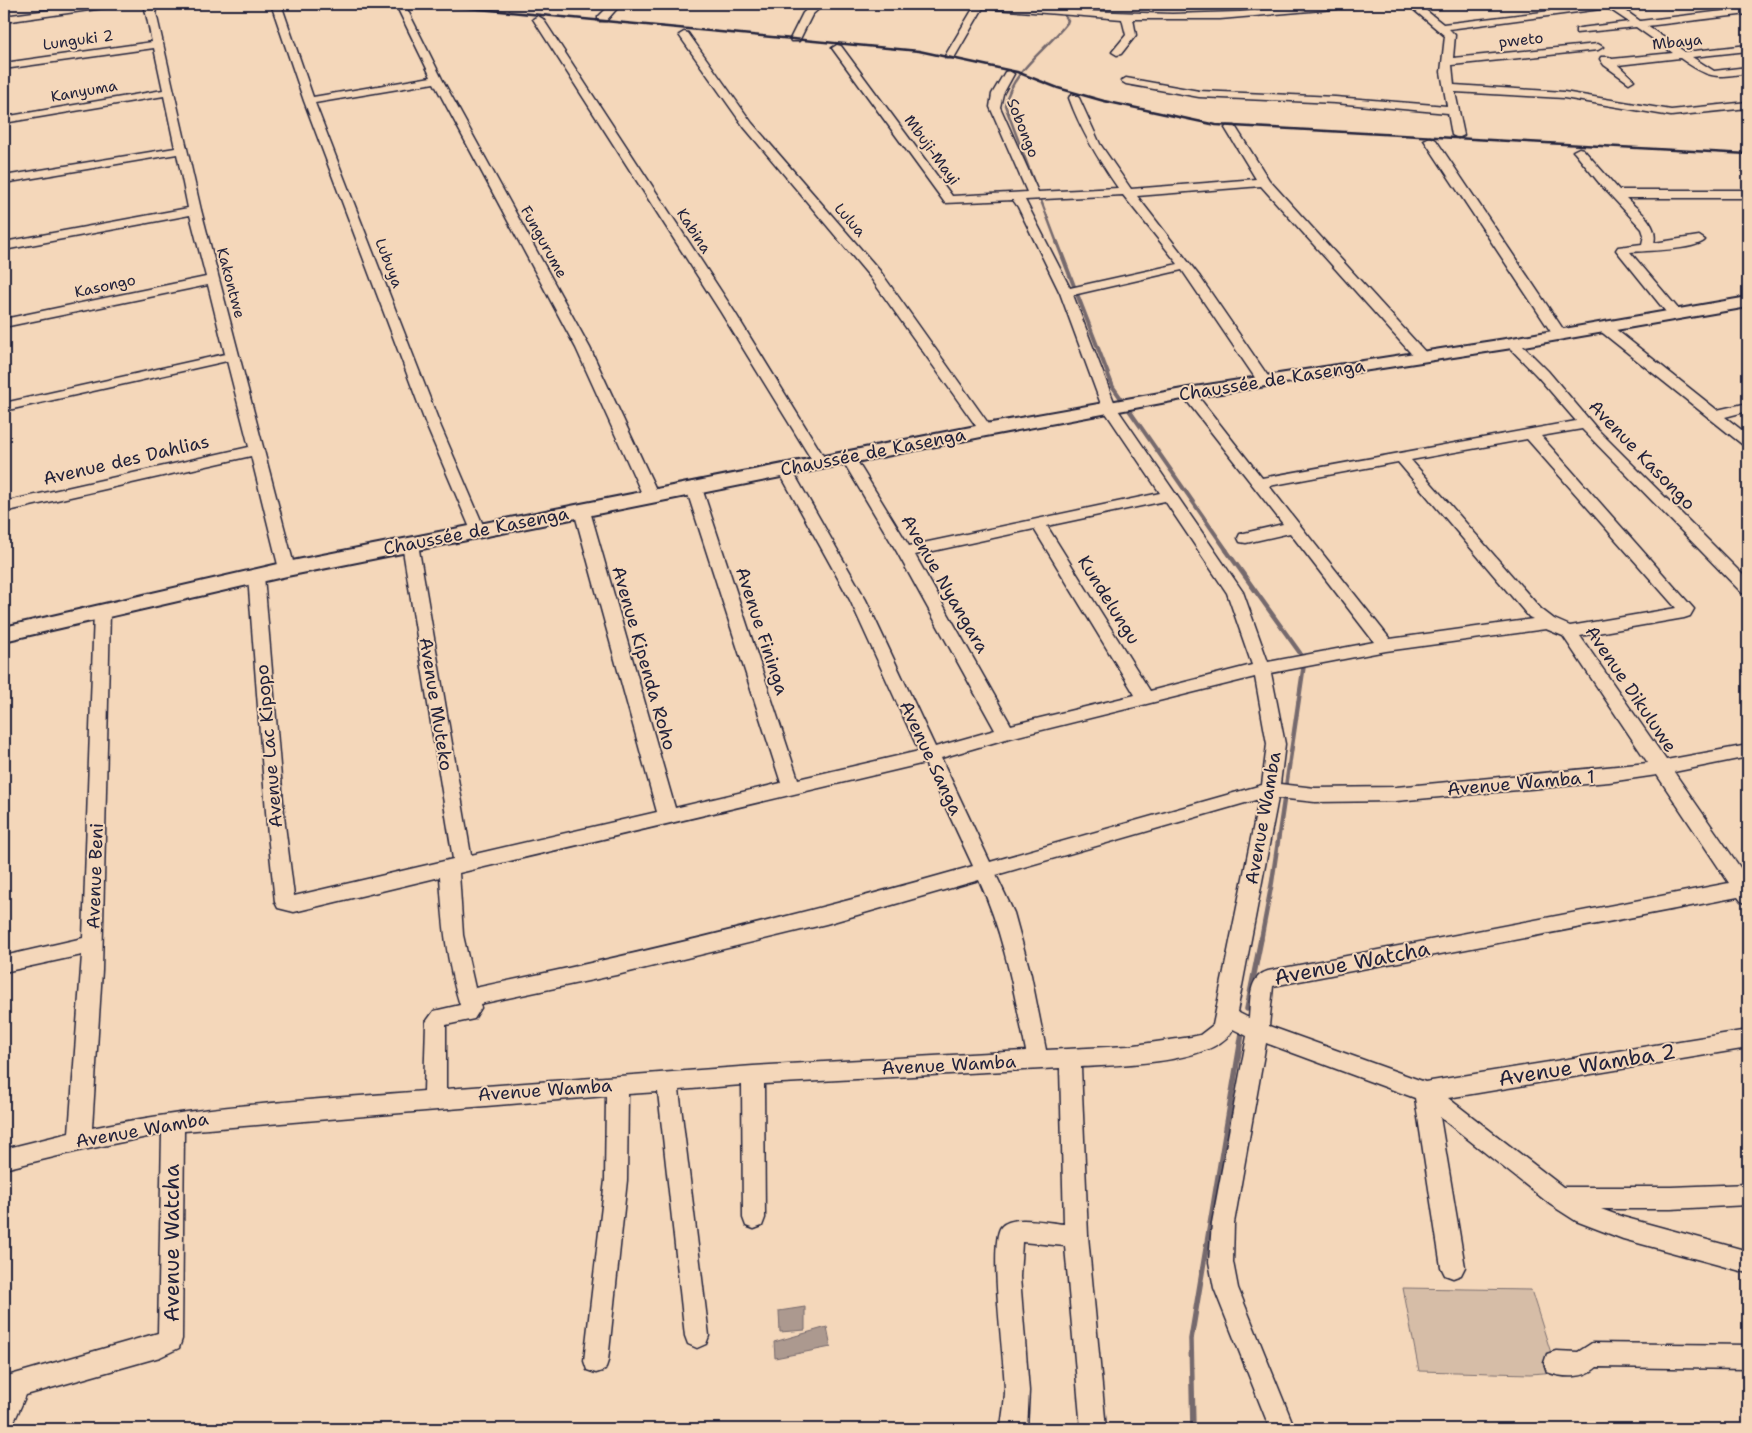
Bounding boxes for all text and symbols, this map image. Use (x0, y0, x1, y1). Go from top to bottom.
street label: Lunguki 2 (41, 25, 115, 55)
street label: pweto (1498, 28, 1544, 52)
street label: Mbaya (1651, 29, 1704, 55)
street label: Kanyuma (49, 75, 119, 107)
street label: Sobongo (1002, 95, 1044, 161)
street label: Mbuji-Mayi (900, 111, 964, 189)
street label: Lulua (830, 199, 871, 242)
street label: Fungurume (516, 202, 572, 282)
street label: Kabina (672, 205, 716, 258)
street label: Lubuya (370, 235, 408, 291)
street label: Kakontwe (212, 245, 250, 321)
street label: Kasongo (73, 270, 137, 302)
street label: Chaussée de Kasenga (1177, 353, 1367, 407)
street label: Avenue Kasongo (1583, 395, 1701, 515)
street label: Chaussée de Kasenga (778, 422, 968, 482)
street label: Avenue des Dahlias (41, 429, 211, 491)
street label: Chaussée de Kasenga (381, 501, 571, 561)
street label: Avenue Nyangara (896, 510, 994, 658)
street label: Kundelungu (1072, 551, 1146, 649)
street label: Avenue Kipenda Roho (606, 563, 682, 753)
street label: Avenue Fininga (730, 564, 794, 698)
street label: Avenue Dikuluwe (1580, 621, 1682, 757)
street label: Avenue Muteko (414, 636, 458, 772)
street label: Avenue Lac Kipopo (250, 663, 288, 829)
street label: Avenue Sanga (894, 697, 968, 819)
street label: Avenue Wamba (1239, 750, 1287, 886)
street label: Avenue Wamba 1 (1446, 765, 1596, 801)
street label: Avenue Beni (81, 823, 109, 929)
street label: Avenue Watcha (1272, 934, 1432, 992)
street label: Avenue Wamba 2 (1496, 1037, 1678, 1093)
street label: Avenue Wamba (881, 1049, 1017, 1081)
street label: Avenue Wamba (477, 1073, 613, 1107)
street label: Avenue Wamba (74, 1106, 210, 1154)
street label: Avenue Watcha (158, 1164, 186, 1322)

